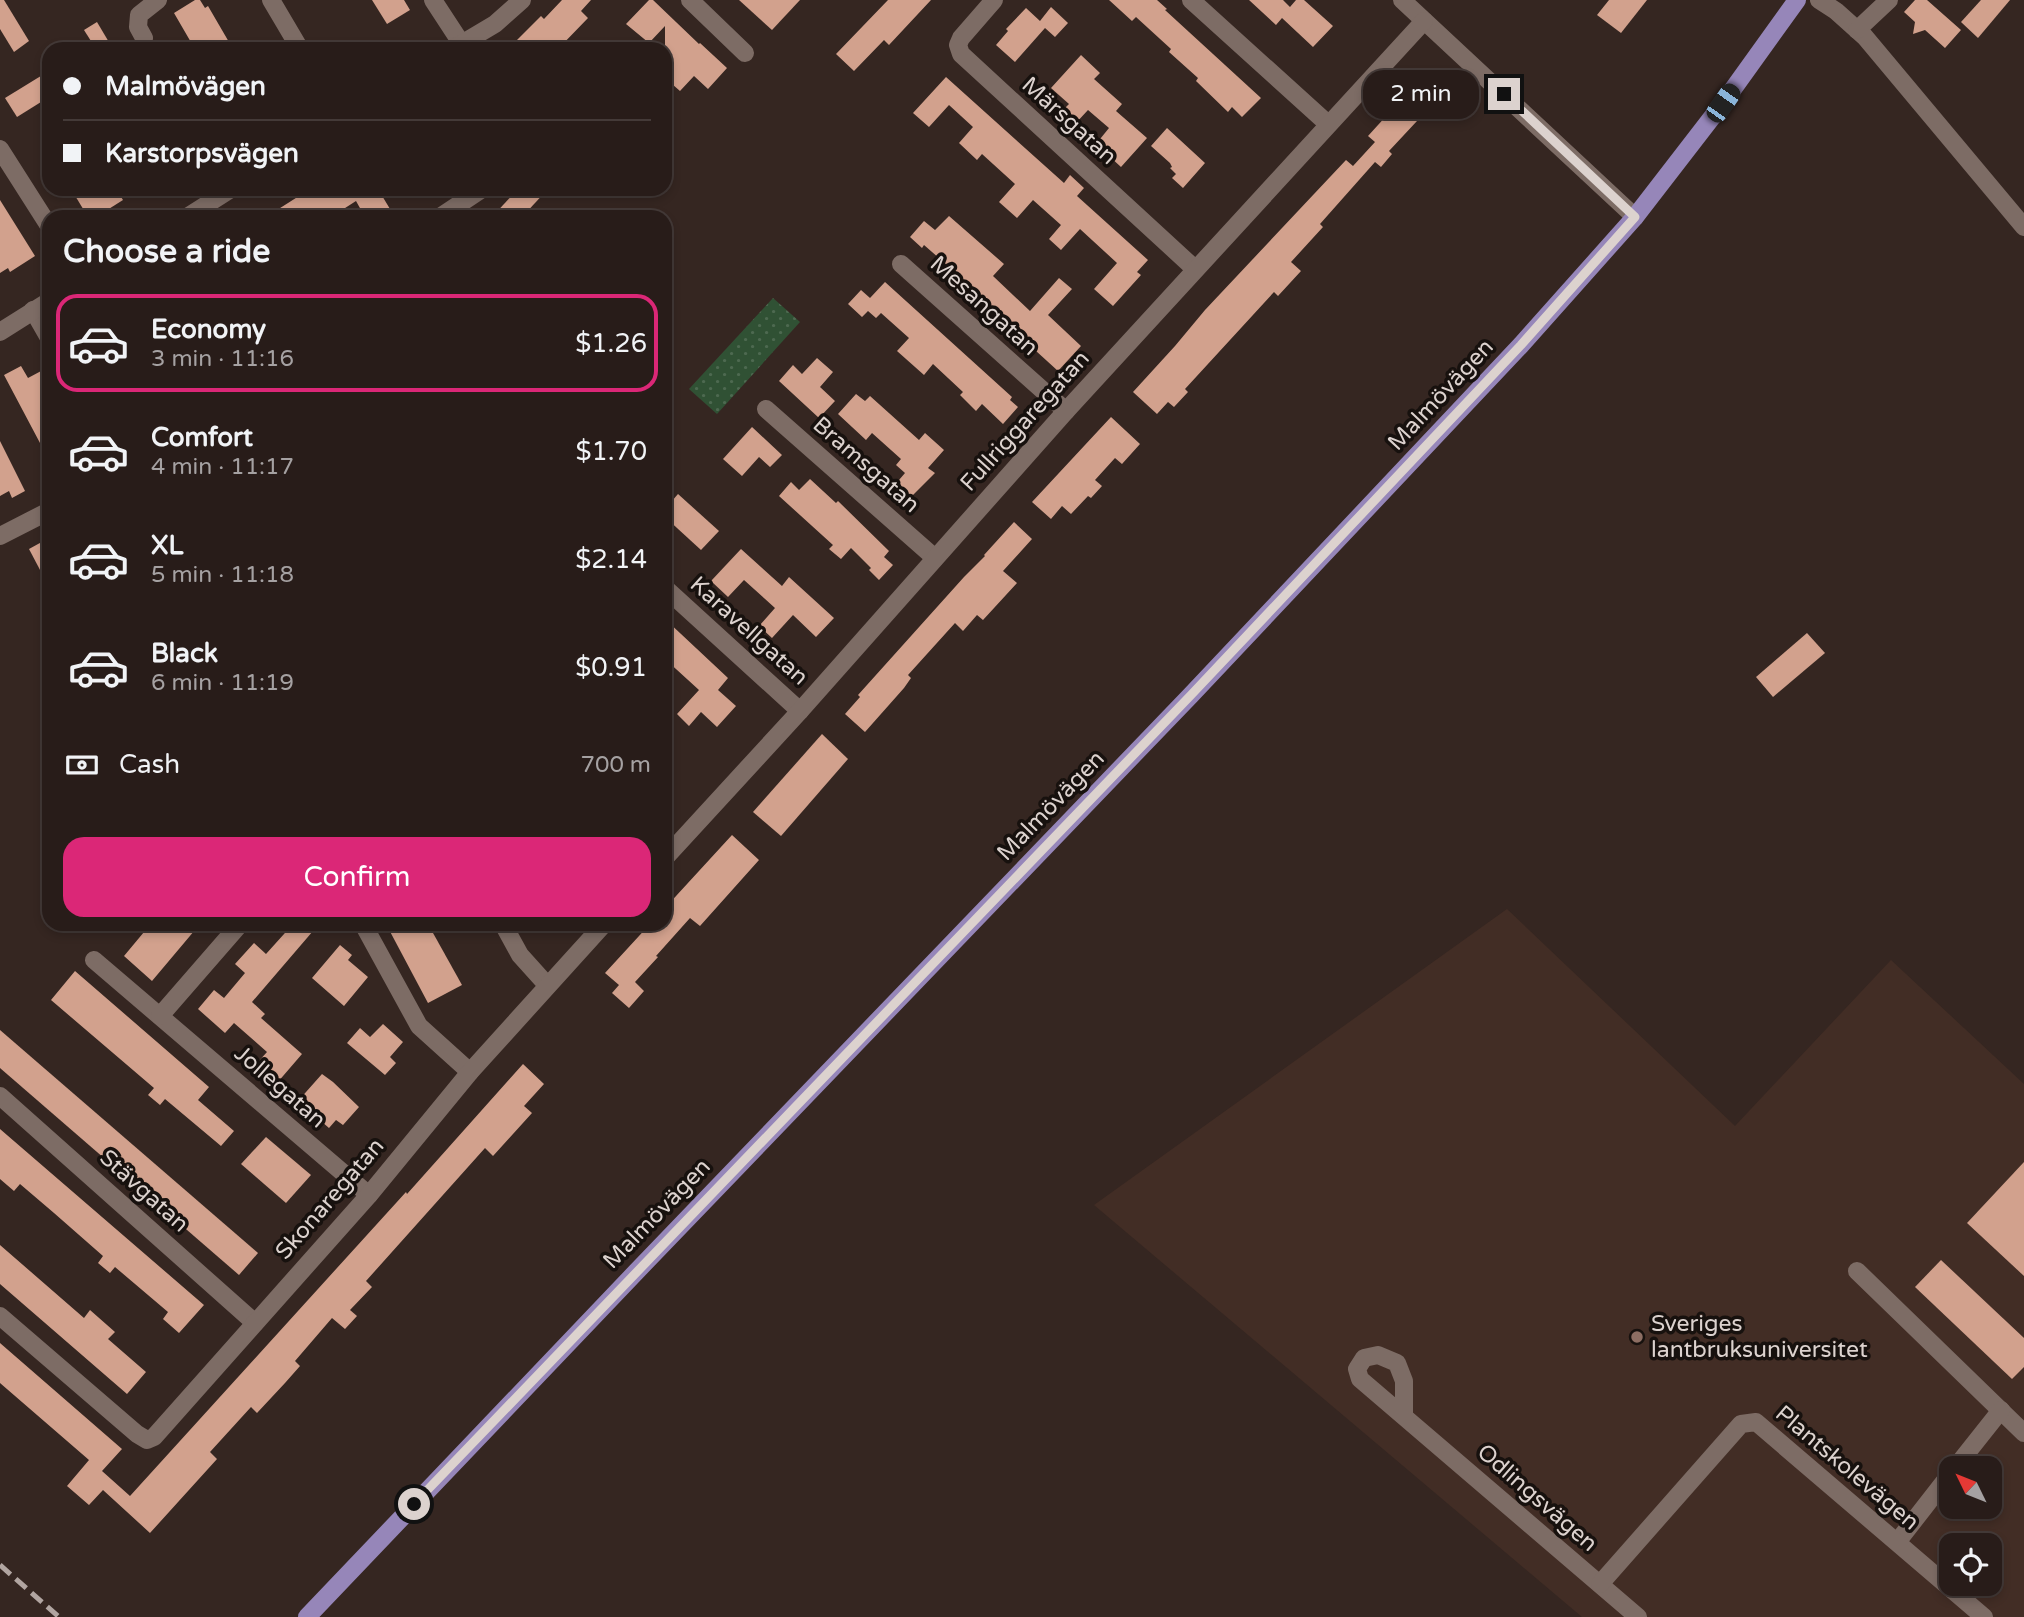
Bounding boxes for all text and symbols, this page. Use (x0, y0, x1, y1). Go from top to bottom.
callout: 2 min (1364, 70, 1480, 119)
text: Malmövägen (105, 71, 266, 102)
street label: Märsgatan (1016, 71, 1122, 171)
route end (1488, 78, 1520, 110)
text: 2 min (1390, 80, 1452, 108)
car (1703, 80, 1744, 126)
text: Karstorpsvägen (105, 138, 299, 169)
text: Choose a ride (63, 233, 270, 271)
street label: Mesangatan (924, 250, 1044, 362)
icon: car (67, 312, 130, 375)
text: Economy (151, 314, 266, 345)
text: $1.26 (575, 328, 647, 359)
street label: Malmövägen (1382, 333, 1500, 457)
text: 3 min · 11:16 (151, 345, 294, 373)
street label: Fullriggaregatan (955, 345, 1095, 497)
street label: Bramsgatan (807, 411, 925, 519)
icon: car (67, 420, 130, 483)
text: Comfort (151, 422, 253, 453)
text: $1.70 (575, 436, 647, 467)
text: 4 min · 11:17 (151, 453, 294, 481)
icon: car (67, 528, 130, 591)
text: XL (151, 530, 183, 561)
text: $2.14 (575, 544, 647, 575)
text: 5 min · 11:18 (151, 561, 294, 589)
street label: Karavellgatan (684, 571, 814, 691)
icon: car (67, 636, 130, 699)
text: Black (151, 638, 218, 669)
text: $0.91 (575, 652, 647, 683)
text: 6 min · 11:19 (151, 669, 294, 697)
street label: Malmövägen (991, 745, 1111, 867)
icon: cash (63, 746, 101, 784)
text: Cash (119, 749, 180, 780)
text: 700 m (581, 751, 651, 779)
button: Confirm (63, 837, 651, 917)
street label: Jollegatan (229, 1040, 331, 1134)
street label: Skonaregatan (270, 1133, 390, 1265)
street label: Stävgatan (94, 1144, 194, 1238)
street label: Malmövägen (597, 1153, 717, 1275)
place label: Sveriges lantbruksuniversitet (1651, 1310, 1868, 1364)
marker: Sveriges lantbruksuniversitet (1629, 1329, 1645, 1345)
street label: Plantskolevägen (1769, 1400, 1925, 1536)
street label: Odlingsvägen (1471, 1438, 1603, 1558)
north arrow (1939, 1456, 2002, 1519)
map controls (1939, 1456, 2002, 1596)
route start (398, 1488, 430, 1520)
button: locate (1939, 1533, 2002, 1596)

